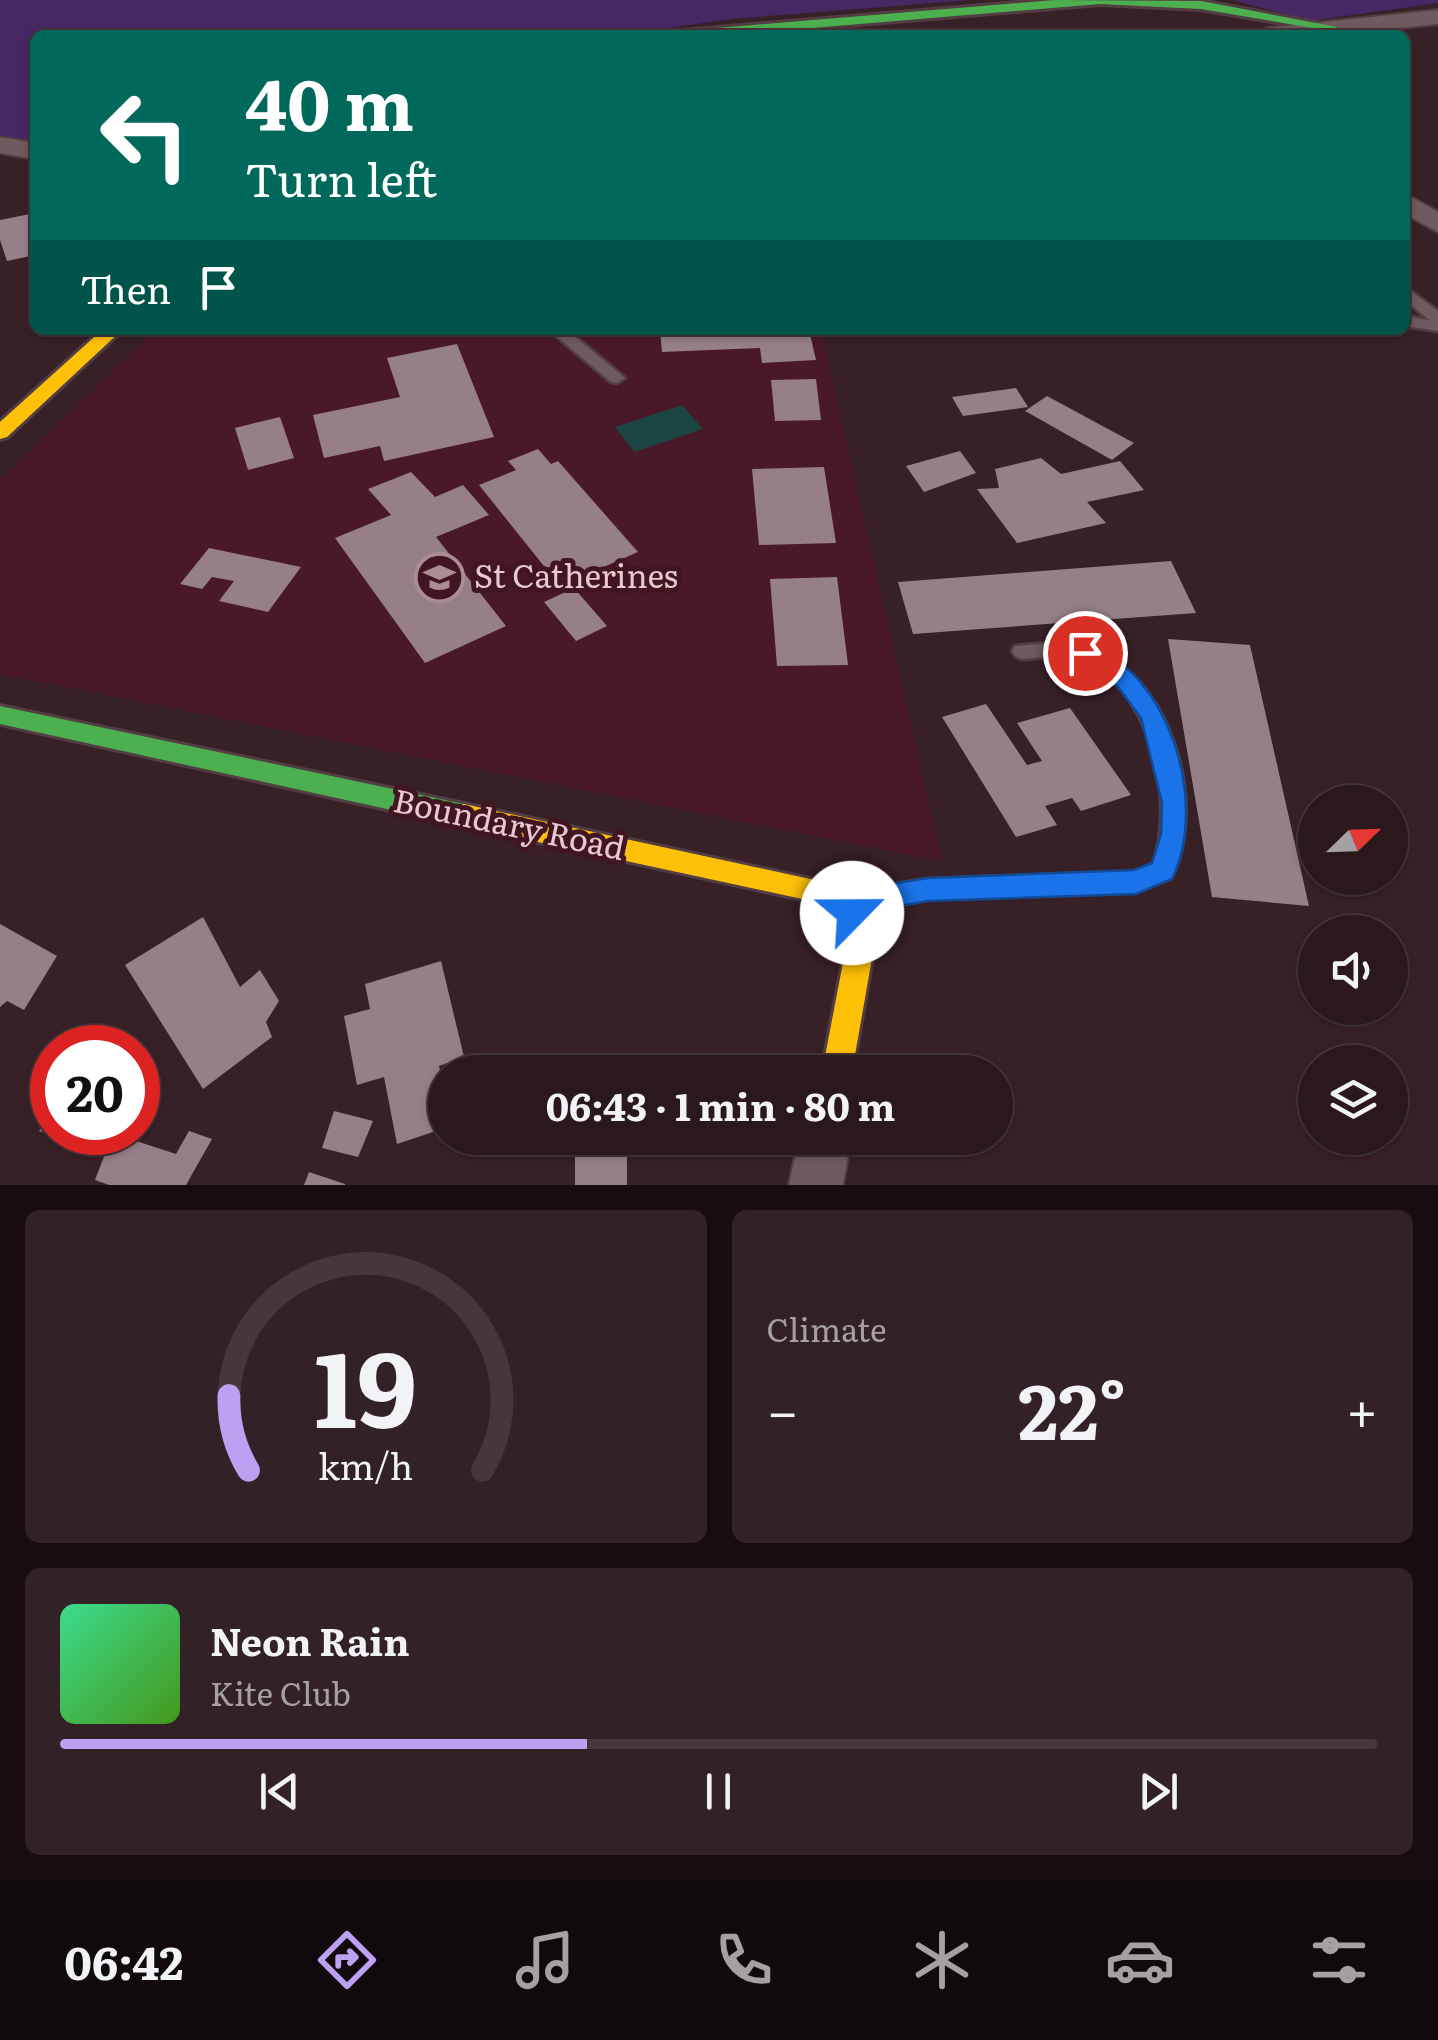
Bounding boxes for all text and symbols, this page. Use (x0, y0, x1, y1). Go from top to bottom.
text: 40 m (245, 49, 414, 153)
icon: left (80, 70, 210, 200)
text: Turn left (245, 144, 437, 211)
text: Then (80, 259, 171, 316)
icon: arrive (191, 260, 246, 315)
place label: St Catherines (474, 550, 678, 598)
school or university icon: St Catherines (413, 551, 465, 603)
pin (1043, 611, 1128, 696)
icon: arrive (1058, 626, 1113, 681)
street label: Boundary Road (390, 774, 630, 870)
north arrow (1298, 785, 1408, 895)
map controls (1298, 785, 1408, 1155)
position arrow (800, 861, 904, 965)
button: sound (1298, 915, 1408, 1025)
speed limit sign: 20 (30, 1025, 160, 1155)
button: layers (1298, 1045, 1408, 1155)
text: 06:43 · 1 min · 80 m (546, 1076, 895, 1133)
text: Climate (767, 1304, 887, 1352)
text: 19 (314, 1306, 417, 1460)
text: 22° (1018, 1352, 1126, 1463)
text: − (767, 1367, 799, 1449)
text: + (1346, 1367, 1378, 1449)
text: km/h (318, 1438, 413, 1491)
text: Neon Rain (210, 1611, 410, 1668)
text: Kite Club (210, 1668, 351, 1716)
icon: previous (252, 1764, 307, 1819)
icon: pause (691, 1764, 746, 1819)
icon: next (1131, 1764, 1186, 1819)
icon: directions (312, 1925, 382, 1995)
icon: music (510, 1925, 580, 1995)
icon: phone (709, 1925, 779, 1995)
icon: climate (907, 1925, 977, 1995)
icon: car (1105, 1925, 1175, 1995)
icon: filters (1304, 1925, 1374, 1995)
text: 06:42 (64, 1927, 184, 1994)

